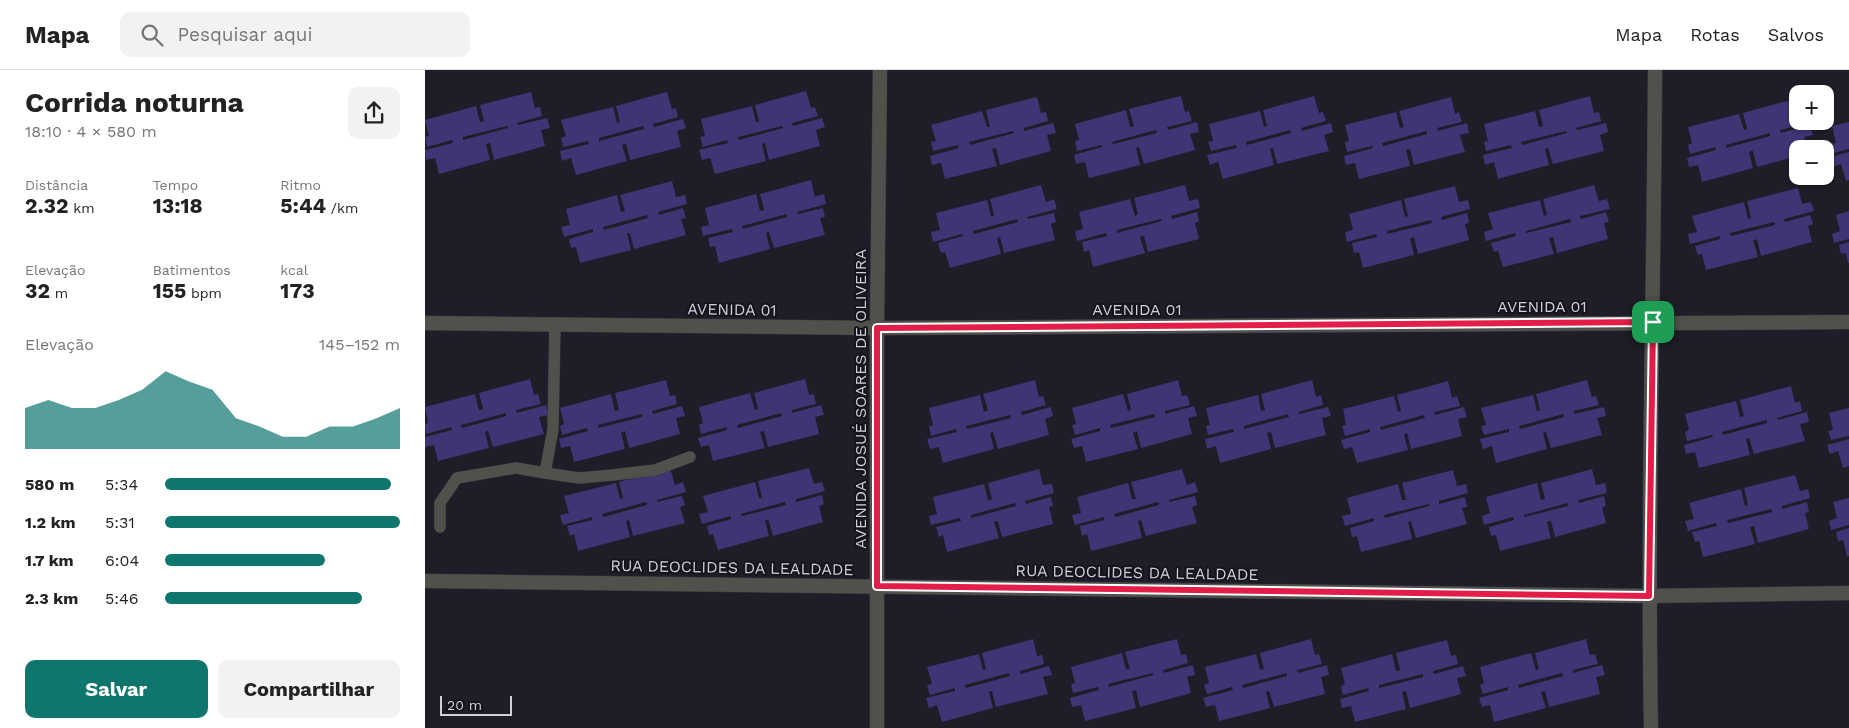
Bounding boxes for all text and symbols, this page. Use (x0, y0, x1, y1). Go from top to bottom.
search box (120, 12, 470, 57)
text: Mapa (25, 21, 90, 49)
icon: search (138, 21, 166, 49)
text: Pesquisar aqui (178, 23, 313, 46)
text: Mapa (1615, 24, 1662, 45)
text: Rotas (1690, 24, 1740, 45)
text: Salvos (1768, 24, 1824, 45)
map controls (1789, 85, 1834, 185)
button: + (1789, 85, 1834, 130)
text: Corrida noturna (25, 86, 244, 119)
button: share (348, 87, 400, 139)
text: 18:10 · 4 × 580 m (25, 122, 157, 141)
button: − (1789, 140, 1834, 185)
text: Distância (25, 177, 88, 193)
text: Tempo (153, 177, 198, 193)
text: Ritmo (280, 177, 321, 193)
text: 2.32 (25, 193, 69, 218)
text: 13:18 (153, 193, 203, 218)
text: 5:44 (280, 193, 326, 218)
text: km (69, 200, 95, 216)
text: /km (326, 200, 358, 216)
street label: AVENIDA JOSUÉ SOARES DE OLIVEIRA (851, 249, 870, 549)
text: Elevação (25, 262, 85, 278)
text: Batimentos (153, 262, 231, 278)
text: kcal (280, 262, 308, 278)
text: 32 (25, 278, 50, 303)
text: 155 (153, 278, 186, 303)
text: 173 (280, 278, 315, 303)
text: m (50, 285, 68, 301)
text: bpm (186, 285, 222, 301)
street label: AVENIDA 01 (1497, 297, 1587, 316)
street label: AVENIDA 01 (687, 299, 777, 320)
street label: AVENIDA 01 (1092, 300, 1182, 319)
pin (1632, 301, 1674, 343)
icon: arrive (1639, 308, 1667, 336)
text: Elevação (25, 335, 94, 354)
text: 145–152 m (319, 335, 400, 354)
text: 580 m (25, 475, 74, 494)
text: 5:34 (105, 475, 138, 494)
text: 1.2 km (25, 513, 76, 532)
text: 5:31 (105, 513, 135, 532)
text: 1.7 km (25, 551, 74, 570)
text: 6:04 (105, 551, 139, 570)
street label: RUA DEOCLIDES DA LEALDADE (610, 556, 854, 579)
street label: RUA DEOCLIDES DA LEALDADE (1015, 561, 1259, 584)
text: 2.3 km (25, 589, 78, 608)
text: 5:46 (105, 589, 139, 608)
button: Salvar (25, 660, 208, 718)
button: Compartilhar (218, 660, 400, 718)
scale bar (440, 693, 513, 716)
text: 20 m (447, 697, 482, 713)

